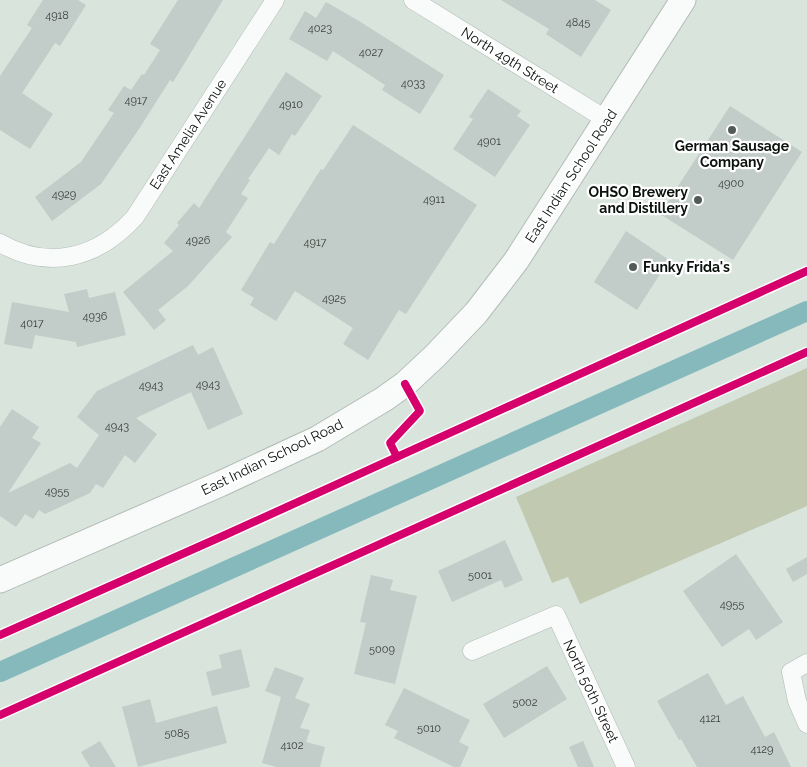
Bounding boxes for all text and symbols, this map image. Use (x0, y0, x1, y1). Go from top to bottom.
house number: 4918 (45, 9, 69, 22)
house number: 4845 (566, 16, 590, 29)
house number: 4023 (308, 22, 332, 35)
street label: North 49th Street (459, 24, 562, 96)
house number: 4027 (359, 46, 383, 59)
street label: East Amelia Avenue (146, 76, 230, 192)
house number: 4033 (401, 77, 425, 90)
house number: 4917 (125, 94, 148, 107)
house number: 4910 (279, 98, 303, 111)
street label: East Indian School Road (522, 106, 620, 246)
marker: German Sausage Company (726, 124, 738, 136)
house number: 4901 (477, 135, 501, 148)
place label: German Sausage Company (675, 138, 790, 170)
house number: 4900 (718, 177, 744, 190)
place label: OHSO Brewery and Distillery (588, 184, 688, 216)
house number: 4929 (52, 188, 76, 201)
house number: 4911 (423, 193, 445, 206)
marker: OHSO Brewery and Distillery (692, 194, 704, 206)
house number: 4926 (186, 234, 211, 247)
house number: 4917 (304, 236, 327, 249)
place label: Funky Frida's (643, 259, 730, 275)
marker: Funky Frida's (627, 261, 639, 273)
house number: 4925 (322, 292, 346, 305)
house number: 4936 (83, 310, 108, 323)
house number: 4017 (20, 317, 44, 330)
house number: 4943 (196, 378, 220, 391)
house number: 4943 (139, 379, 163, 392)
street label: East Indian School Road (199, 416, 345, 498)
house number: 4943 (105, 420, 129, 433)
house number: 4955 (45, 485, 69, 498)
house number: 5001 (468, 569, 492, 582)
house number: 4955 (720, 598, 744, 611)
street label: North 50th Street (560, 637, 622, 745)
house number: 5009 (369, 643, 395, 656)
house number: 5002 (512, 696, 538, 709)
house number: 4121 (699, 712, 721, 725)
house number: 5010 (417, 722, 441, 735)
house number: 5085 (164, 727, 190, 740)
house number: 4102 (280, 739, 304, 752)
house number: 4129 (751, 743, 773, 756)

